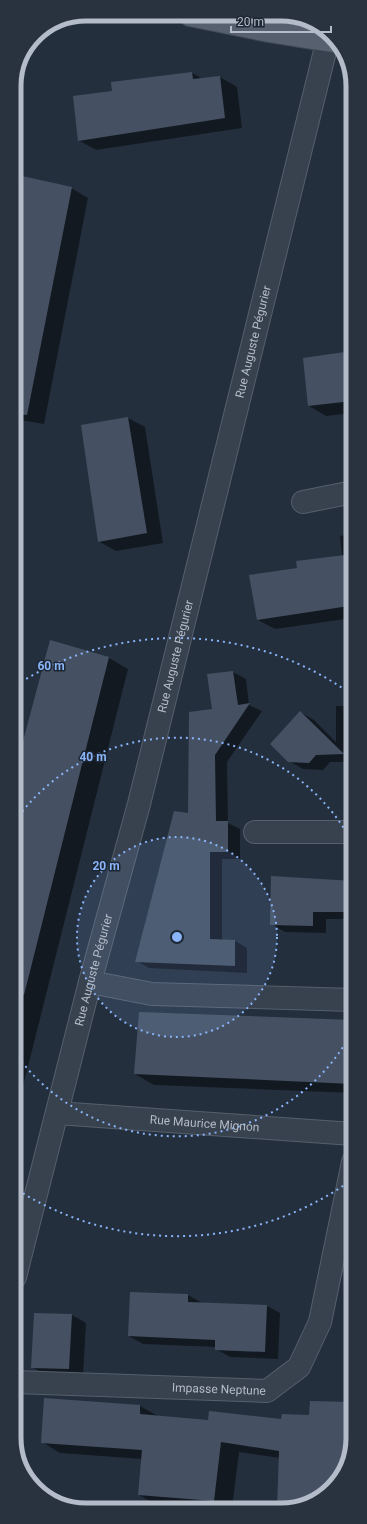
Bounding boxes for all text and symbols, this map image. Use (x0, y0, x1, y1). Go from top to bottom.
scale bar (231, 8, 331, 34)
text: 20 m (237, 15, 264, 29)
street label: Rue Auguste Pégurier (233, 284, 274, 400)
street label: Rue Auguste Pégurier (155, 599, 196, 714)
text: 60 m (37, 659, 65, 673)
text: 40 m (79, 750, 107, 764)
text: 20 m (92, 859, 120, 873)
street label: Rue Auguste Pégurier (72, 912, 115, 1027)
centre of rings (170, 930, 184, 944)
street label: Rue Maurice Mignon (149, 1113, 260, 1134)
street label: Impasse Neptune (172, 1381, 266, 1398)

